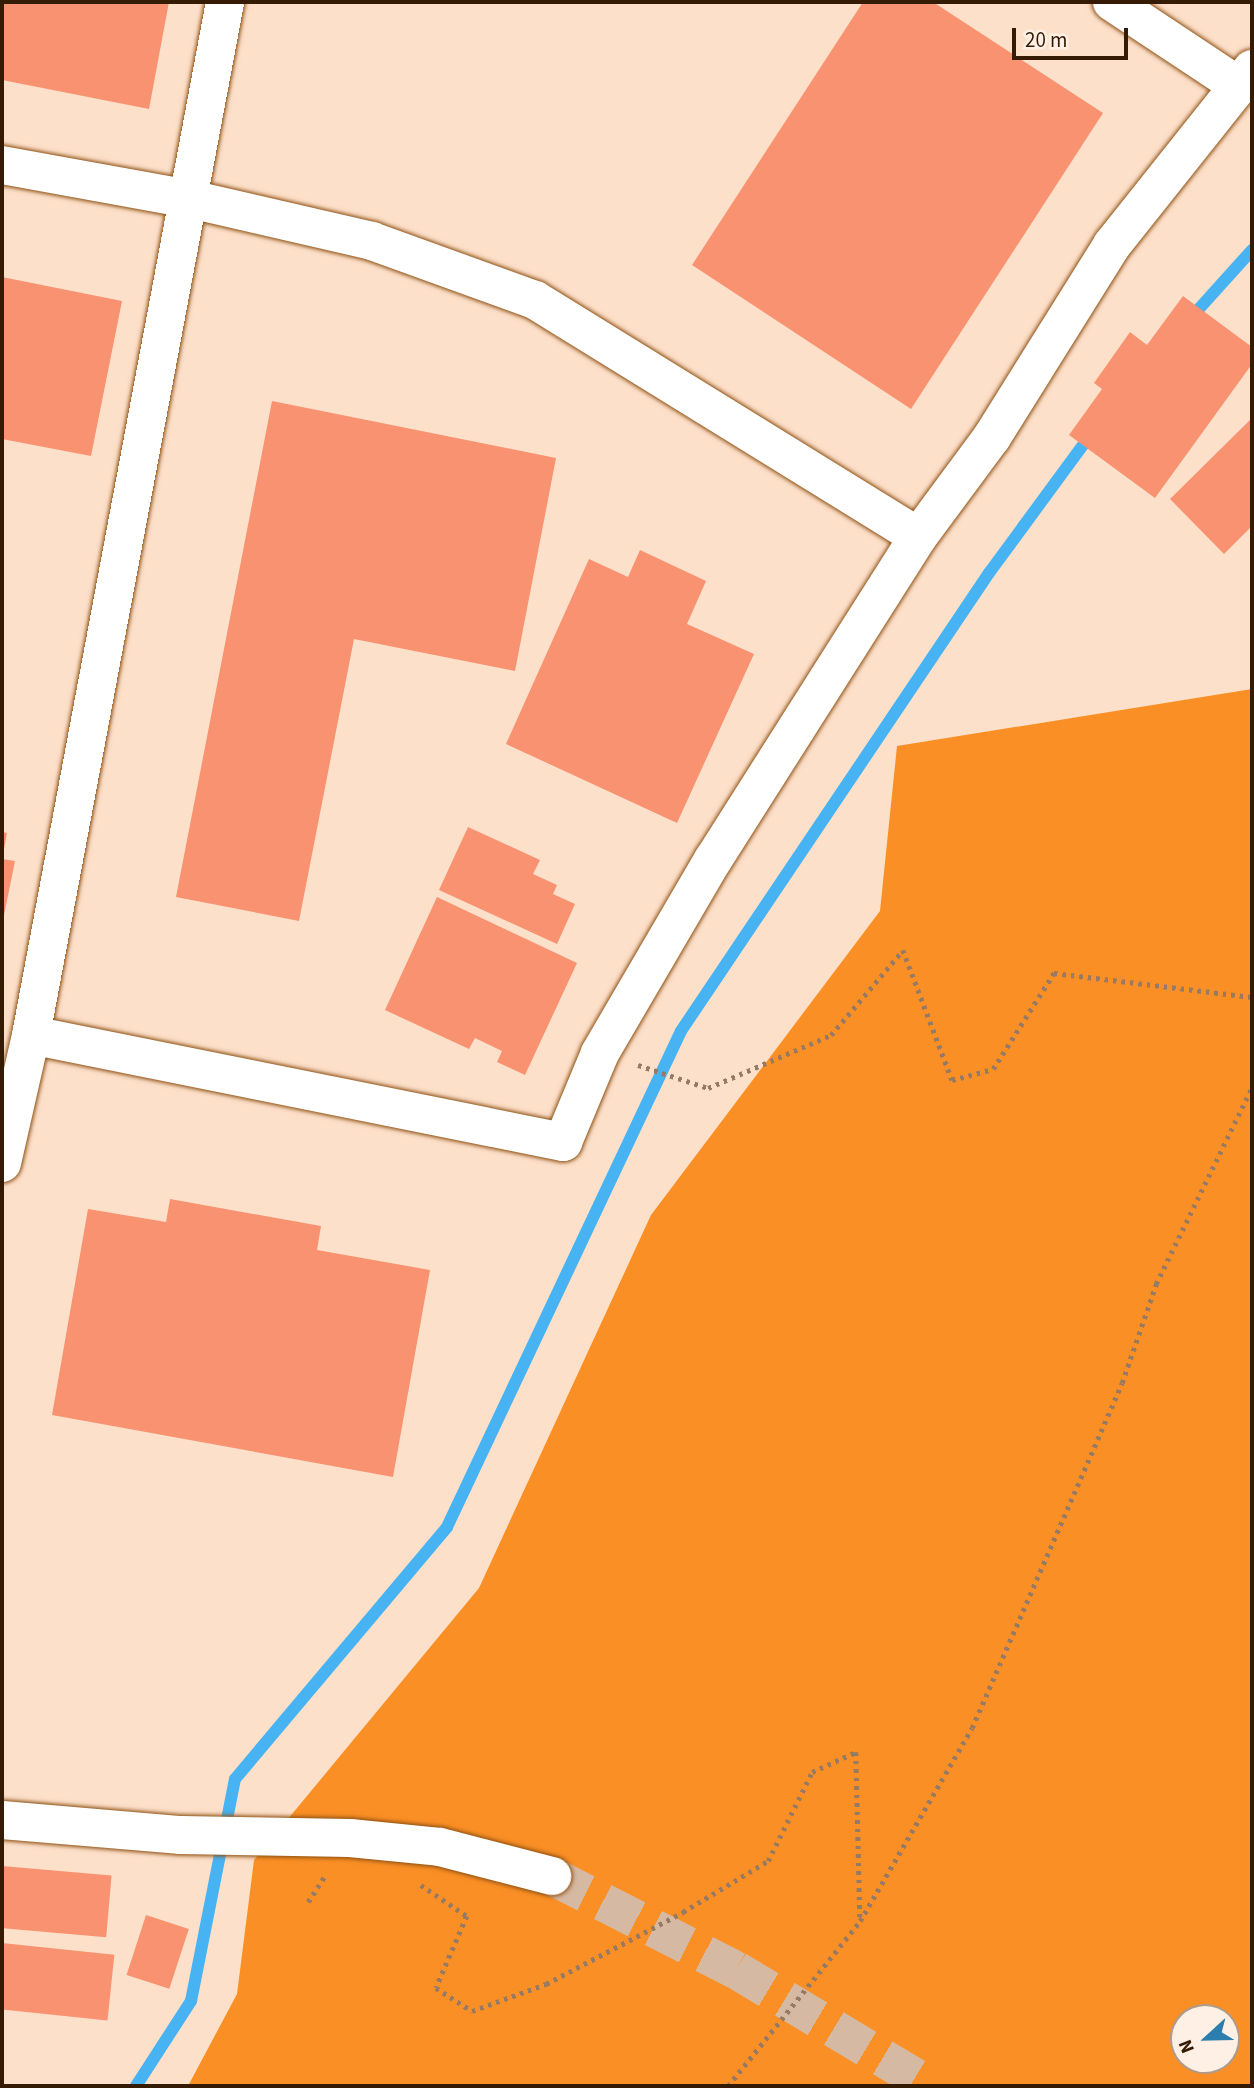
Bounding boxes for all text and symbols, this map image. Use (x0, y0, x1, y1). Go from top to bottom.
scale bar (1016, 14, 1132, 58)
text: 20 m (1025, 25, 1067, 55)
north arrow (1170, 2004, 1240, 2074)
text: N (1172, 2035, 1202, 2057)

